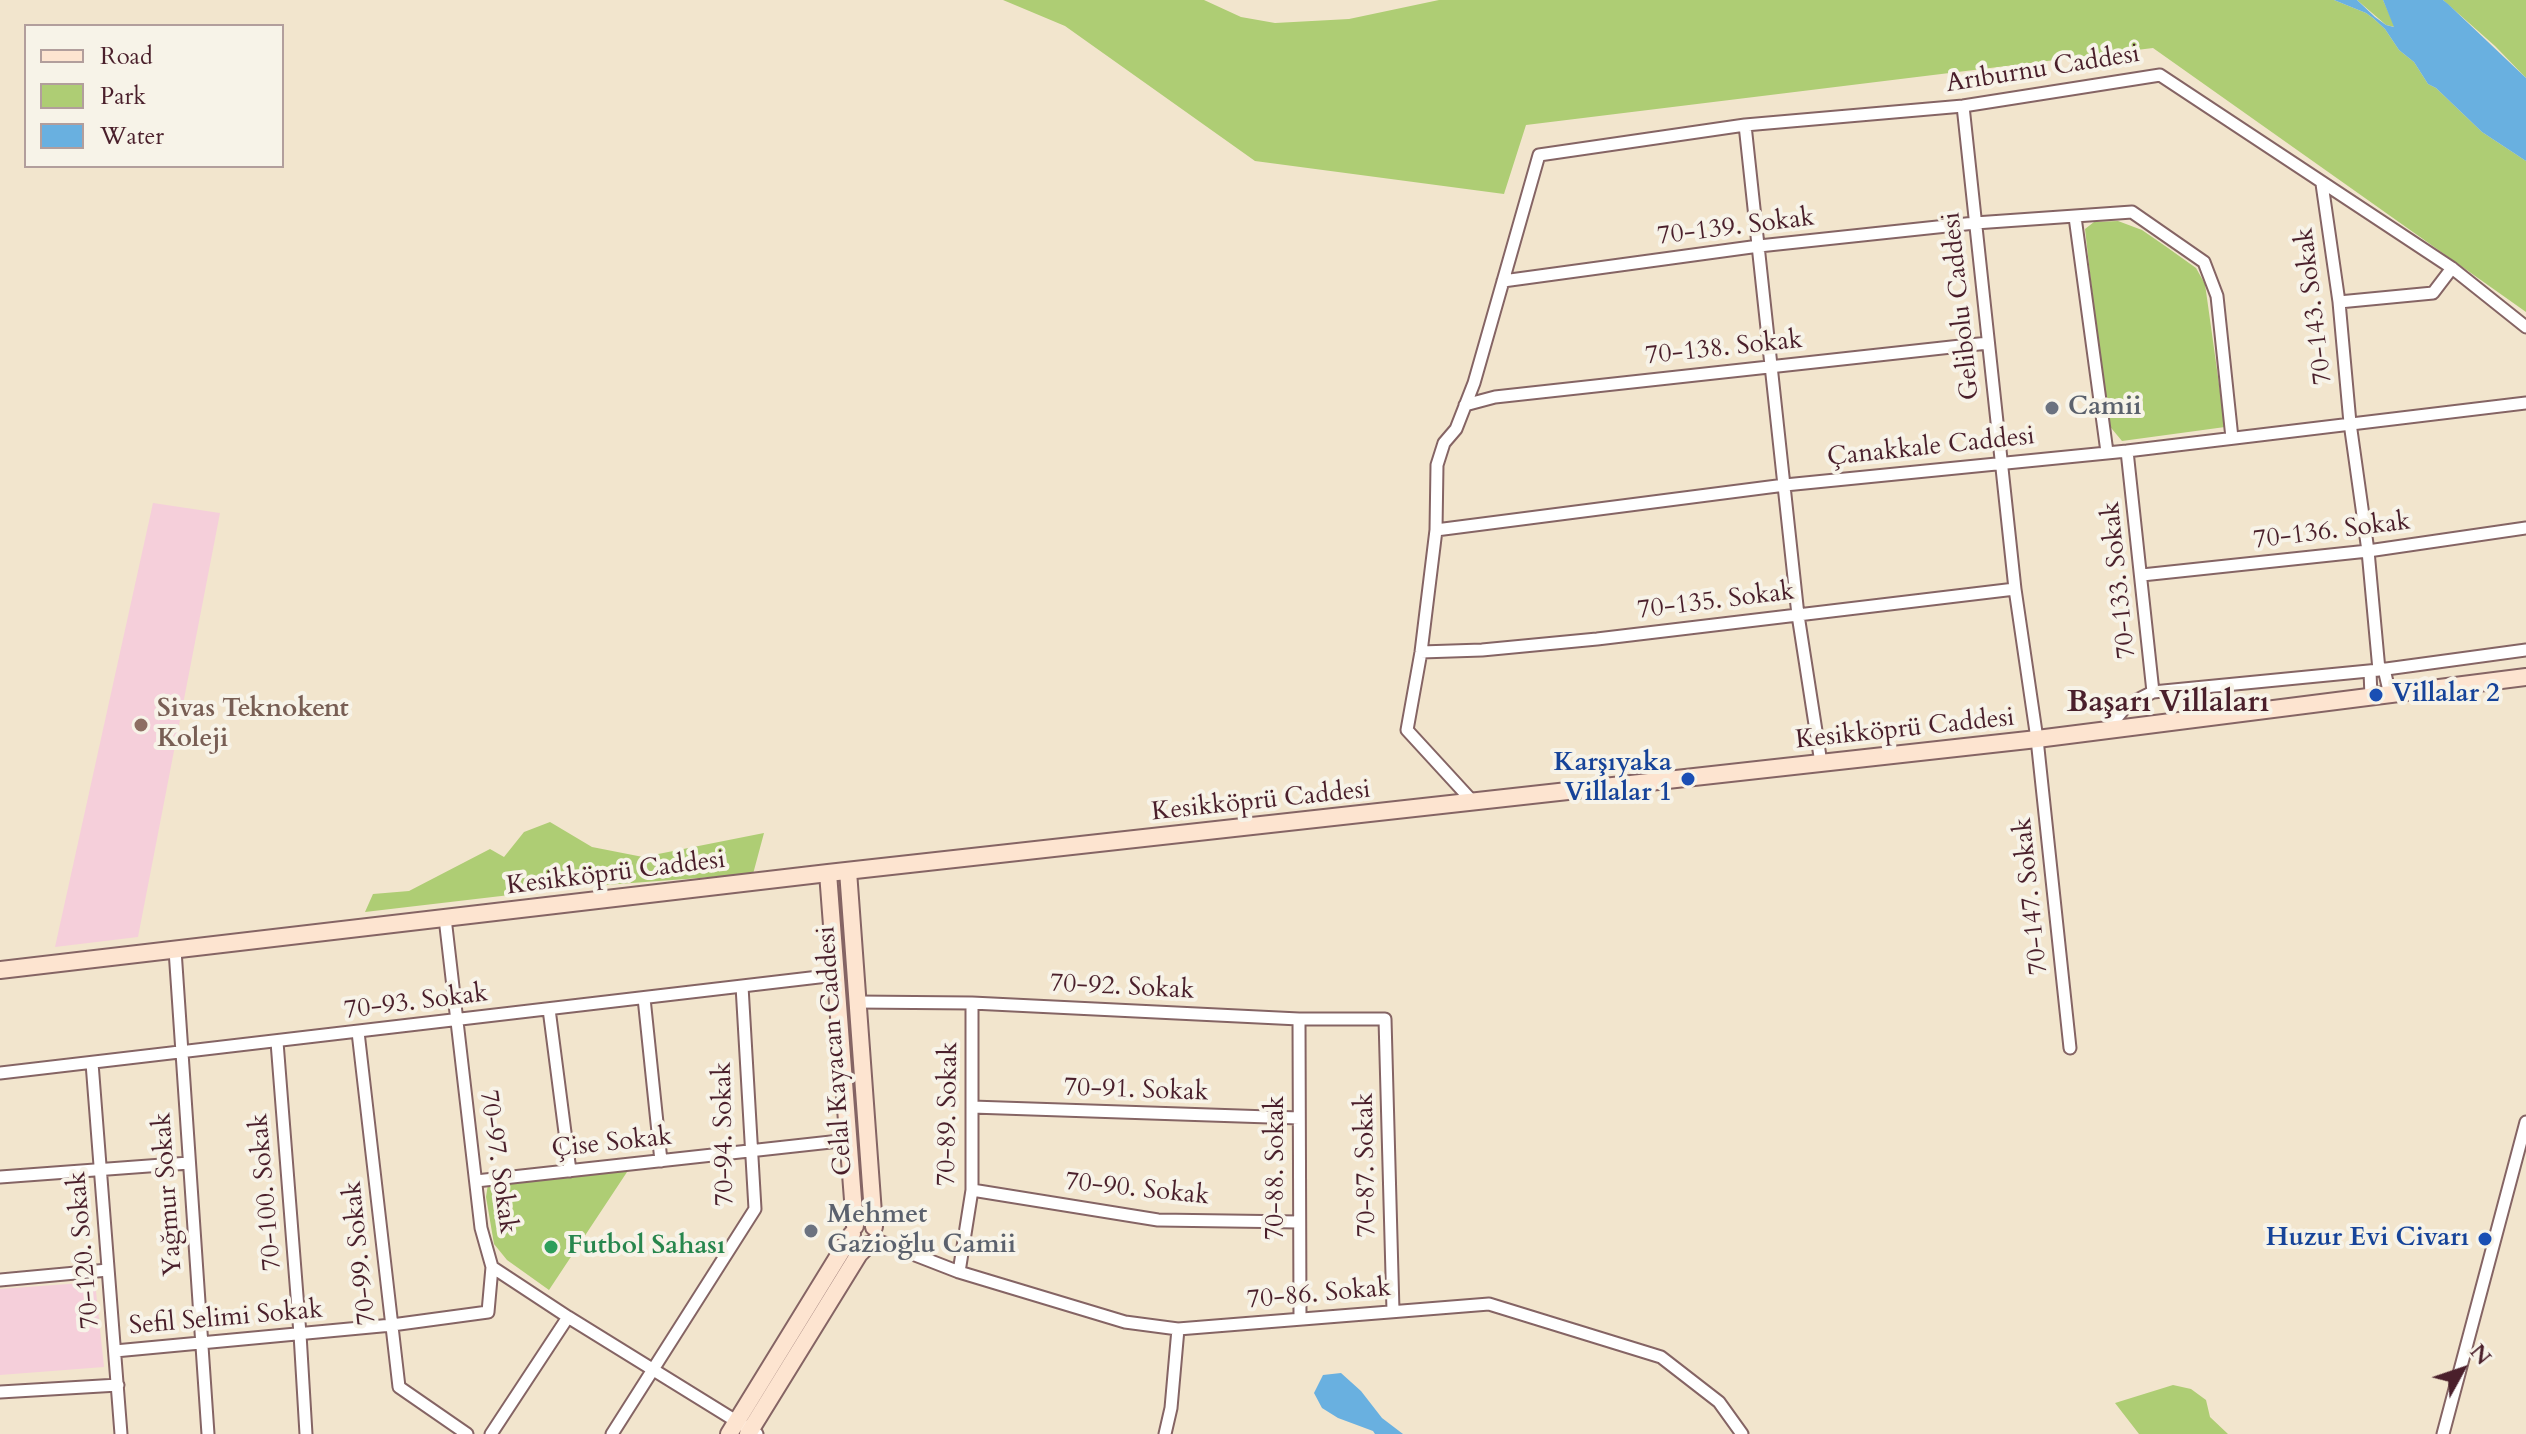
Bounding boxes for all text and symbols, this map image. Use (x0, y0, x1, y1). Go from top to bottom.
legend (24, 24, 284, 168)
street label: Arıburnu Caddesi (1944, 39, 2142, 101)
text: Road (100, 40, 153, 73)
text: Park (100, 80, 146, 113)
text: Water (100, 120, 164, 153)
street label: 70-139. Sokak (1656, 203, 1816, 253)
street label: Gelibolu Caddesi (1937, 210, 1987, 402)
street label: 70-143. Sokak (2290, 226, 2340, 386)
street label: 70-138. Sokak (1644, 325, 1804, 373)
place label: Camii (2068, 392, 2142, 424)
marker: Camii (2043, 399, 2061, 417)
street label: Çanakkale Caddesi (1826, 422, 2036, 474)
street label: 70-133. Sokak (2096, 500, 2144, 660)
street label: 70-136. Sokak (2252, 507, 2412, 557)
street label: 70-135. Sokak (1636, 577, 1796, 627)
place label: Villalar 2 (2392, 679, 2500, 711)
district label: Başarı Villaları (2067, 686, 2269, 722)
marker: Villalar 2 (2367, 686, 2385, 704)
place label: Sivas Teknokent Koleji (157, 694, 349, 756)
street label: Kesikköprü Caddesi (1794, 703, 2016, 757)
marker: Sivas Teknokent Koleji (132, 716, 150, 734)
place label: Karşıyaka Villalar 1 (1554, 748, 1672, 810)
marker: Karşıyaka Villalar 1 (1679, 770, 1697, 788)
street label: Kesikköprü Caddesi (1150, 775, 1372, 829)
street label: 70-147. Sokak (2008, 816, 2056, 976)
street label: Kesikköprü Caddesi (505, 845, 727, 903)
street label: Celal Kayacan Caddesi (812, 925, 860, 1177)
street label: 70-92. Sokak (1049, 969, 1195, 1007)
street label: 70-93. Sokak (342, 979, 490, 1027)
street label: 70-89. Sokak (932, 1041, 966, 1187)
street label: 70-94. Sokak (708, 1061, 742, 1207)
street label: 70-91. Sokak (1063, 1073, 1209, 1109)
street label: 70-97. Sokak (471, 1088, 523, 1236)
street label: 70-87. Sokak (1350, 1092, 1384, 1238)
street label: 70-88. Sokak (1261, 1096, 1293, 1240)
street label: Yağmur Sokak (148, 1111, 190, 1277)
street label: 70-100. Sokak (245, 1112, 289, 1272)
street label: Çise Sokak (550, 1122, 674, 1166)
street label: 70-90. Sokak (1063, 1167, 1211, 1213)
street label: 70-120. Sokak (63, 1170, 107, 1330)
street label: 70-99. Sokak (338, 1179, 384, 1327)
place label: Mehmet Gazioğlu Camii (827, 1200, 1016, 1262)
marker: Mehmet Gazioğlu Camii (802, 1222, 820, 1240)
place label: Huzur Evi Civarı (2266, 1223, 2469, 1255)
marker: Huzur Evi Civarı (2476, 1230, 2494, 1248)
place label: Futbol Sahası (567, 1231, 725, 1263)
marker: Futbol Sahası (542, 1238, 560, 1256)
street label: 70-86. Sokak (1246, 1273, 1392, 1317)
street label: Sefil Selimi Sokak (128, 1295, 324, 1343)
north arrow (2422, 1330, 2502, 1410)
text: N (2463, 1338, 2498, 1372)

